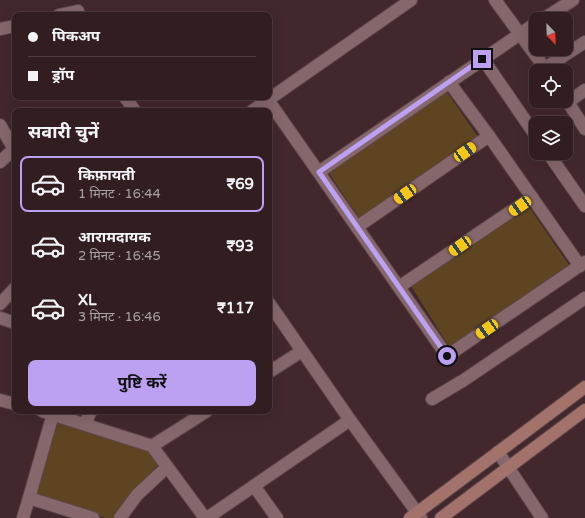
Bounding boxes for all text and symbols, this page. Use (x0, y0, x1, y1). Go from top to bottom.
north arrow (529, 12, 573, 56)
map controls (529, 12, 573, 160)
text: पिकअप (52, 27, 100, 45)
route end (473, 50, 491, 68)
button: locate (529, 64, 573, 108)
text: ड्रॉप (52, 66, 74, 84)
button: layers (529, 116, 573, 160)
text: सवारी चुनें (28, 121, 99, 143)
car (452, 140, 478, 164)
icon: car (30, 166, 66, 202)
text: किफ़ायती (78, 166, 135, 184)
text: ₹69 (226, 175, 254, 193)
car (392, 182, 418, 206)
text: 1 मिनट · 16:44 (78, 186, 161, 202)
car (507, 194, 533, 218)
icon: car (30, 228, 66, 264)
text: आरामदायक (78, 228, 151, 246)
car (447, 234, 473, 258)
text: ₹93 (226, 237, 254, 255)
text: 2 मिनट · 16:45 (78, 248, 161, 264)
icon: car (30, 290, 66, 326)
text: XL (78, 291, 97, 309)
text: ₹117 (217, 299, 254, 317)
text: 3 मिनट · 16:46 (78, 309, 161, 325)
car (474, 317, 500, 341)
route start (438, 347, 456, 365)
button: पुष्टि करें (28, 360, 256, 406)

